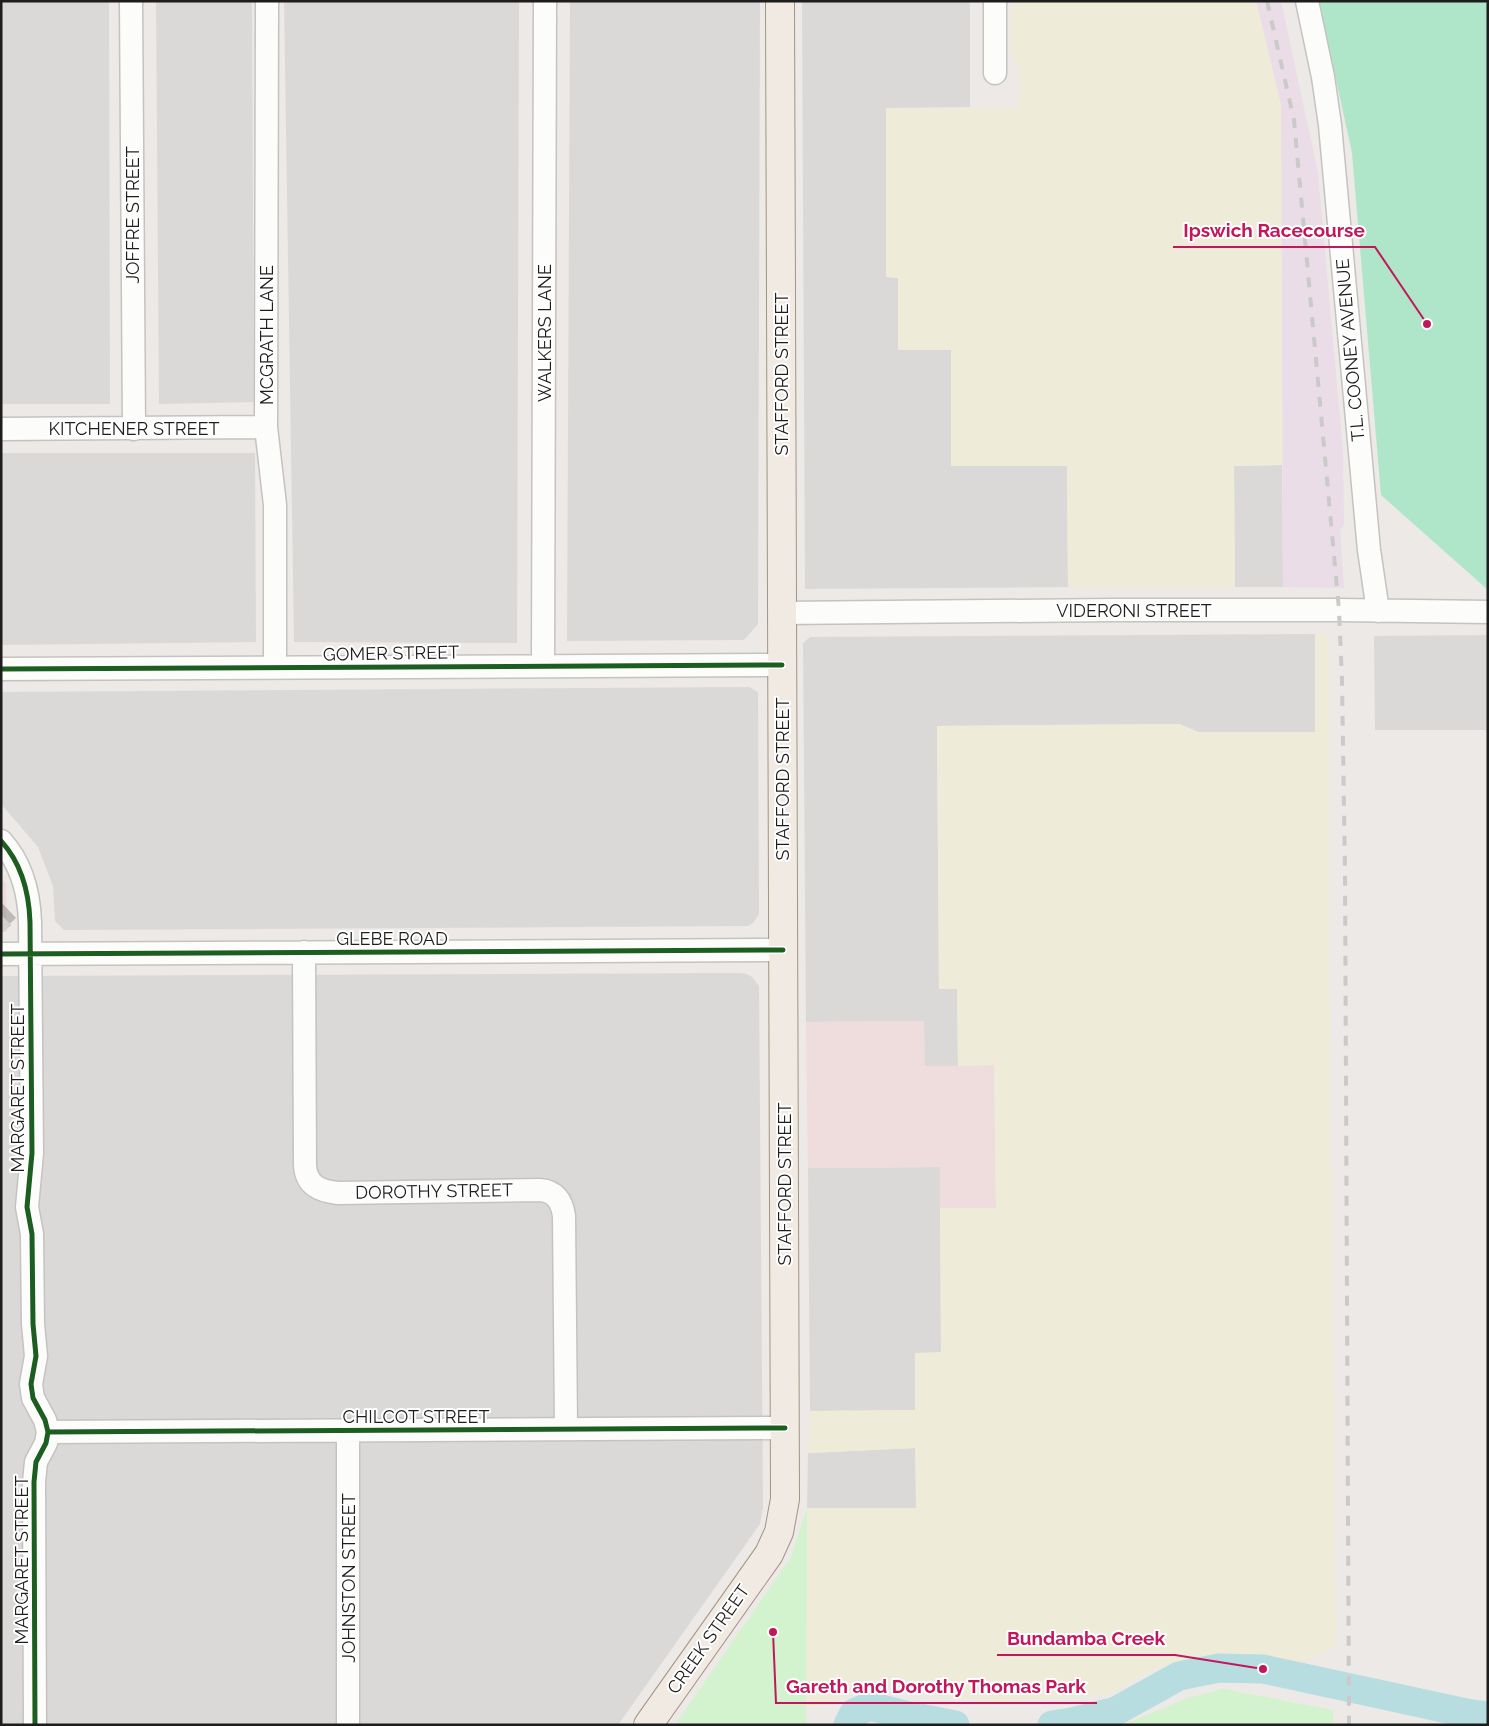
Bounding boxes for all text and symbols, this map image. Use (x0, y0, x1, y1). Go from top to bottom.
street label: JOFFRE STREET (122, 146, 143, 284)
callout: Ipswich Racecourse (1173, 213, 1375, 247)
text: Ipswich Racecourse (1183, 219, 1365, 241)
street label: T.L. COONEY AVENUE (1332, 258, 1368, 442)
street label: WALKERS LANE (534, 264, 555, 402)
street label: MCGRATH LANE (256, 265, 277, 405)
street label: STAFFORD STREET (771, 292, 792, 456)
street label: KITCHENER STREET (49, 418, 219, 439)
street label: VIDERONI STREET (1056, 600, 1212, 621)
street label: GOMER STREET (323, 641, 459, 665)
street label: STAFFORD STREET (772, 697, 793, 861)
street label: GLEBE ROAD (336, 928, 448, 949)
street label: MARGARET STREET (7, 1003, 28, 1173)
street label: STAFFORD STREET (774, 1102, 795, 1266)
street label: DOROTHY STREET (355, 1179, 513, 1203)
street label: CHILCOT STREET (343, 1406, 489, 1427)
street label: MARGARET STREET (11, 1475, 32, 1645)
street label: JOHNSTON STREET (338, 1493, 359, 1663)
street label: CREEK STREET (663, 1580, 753, 1698)
callout: Bundamba Creek (997, 1621, 1175, 1655)
text: Bundamba Creek (1007, 1627, 1165, 1649)
callout: Gareth and Dorothy Thomas Park (776, 1669, 1097, 1703)
text: Gareth and Dorothy Thomas Park (786, 1675, 1086, 1697)

